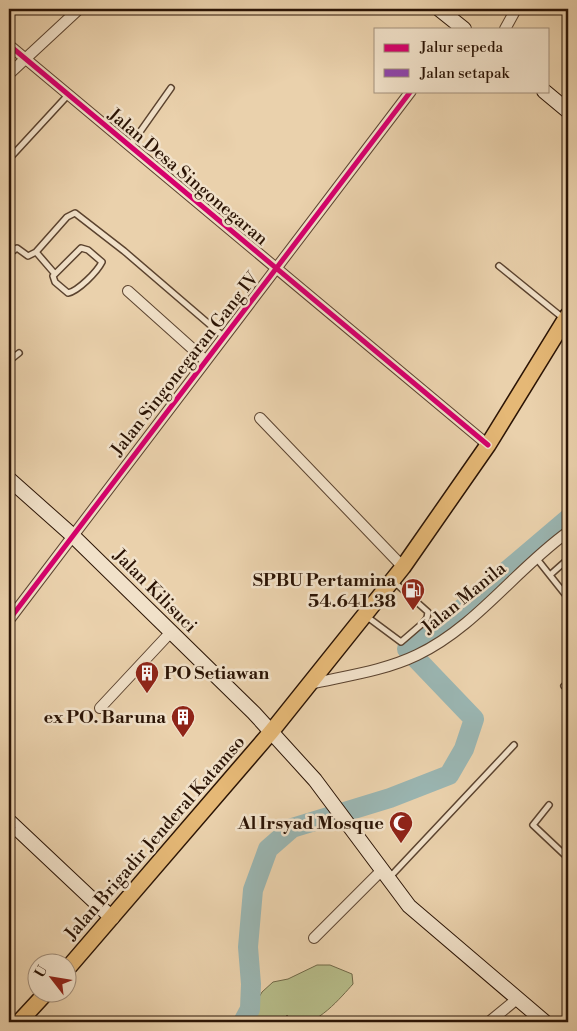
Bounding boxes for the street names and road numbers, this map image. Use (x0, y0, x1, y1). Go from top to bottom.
street label: Jalan Desa Singonegaran (103, 103, 273, 251)
street label: Jalan Singonegaran Gang IV (105, 267, 264, 461)
street label: Jalan Kilisuci (108, 544, 202, 638)
street label: Jalan Manila (416, 556, 511, 640)
street label: Jalan Brigadir Jenderal Katamso (59, 731, 250, 946)

